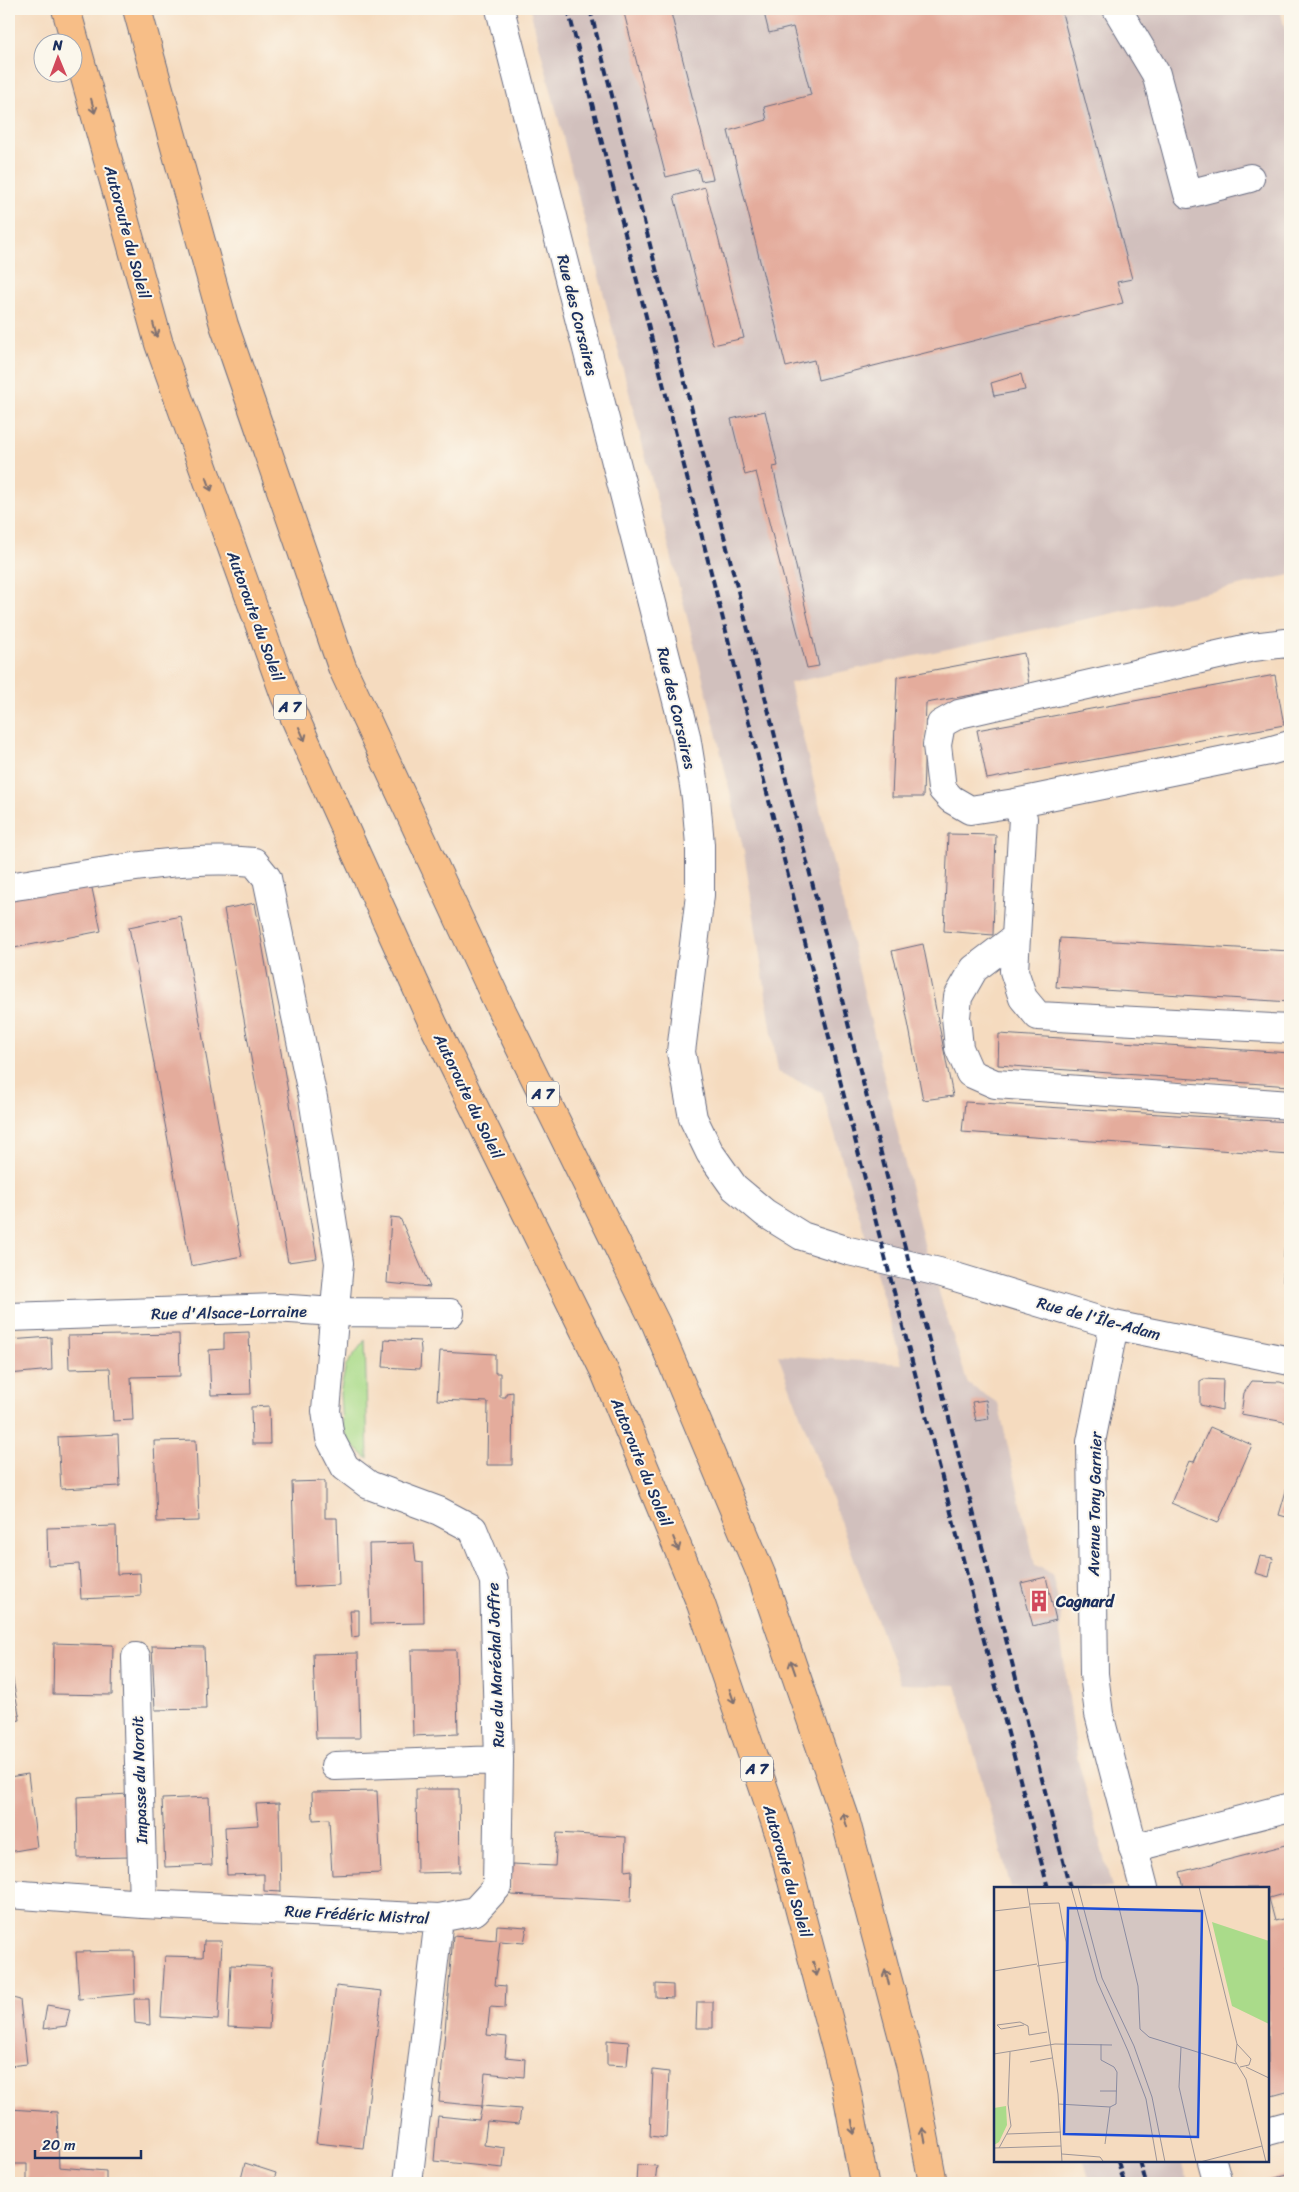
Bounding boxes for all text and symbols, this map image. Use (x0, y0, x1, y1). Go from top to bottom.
north arrow (32, 32, 82, 82)
text: N (52, 33, 63, 58)
one-way arrow (89, 98, 98, 114)
street label: Autoroute du Soleil (95, 161, 159, 303)
street label: Rue des Corsaires (548, 251, 607, 379)
one-way arrow (151, 322, 161, 338)
one-way arrow (205, 475, 214, 491)
street label: Autoroute du Soleil (218, 546, 293, 686)
street label: Rue des Corsaires (648, 644, 705, 772)
road number: A 7 (274, 694, 306, 720)
one-way arrow (298, 726, 308, 741)
street label: Autoroute du Soleil (425, 1027, 512, 1165)
road number: A 7 (527, 1082, 559, 1106)
street label: Rue de l'Île-Adam (1034, 1288, 1164, 1349)
street label: Rue d'Alsace-Lorraine (151, 1297, 307, 1328)
street label: Autoroute du Soleil (602, 1392, 681, 1532)
street label: Avenue Tony Garnier (1079, 1430, 1110, 1577)
one-way arrow (672, 1536, 681, 1551)
street label: Rue du Maréchal Joffre (478, 1582, 513, 1748)
place label: Cagnard (1055, 1587, 1115, 1616)
building icon: Cagnard (1026, 1588, 1052, 1614)
one-way arrow (788, 1659, 797, 1675)
one-way arrow (728, 1688, 737, 1704)
street label: Impasse du Noroit (123, 1716, 156, 1845)
road number: A 7 (741, 1756, 773, 1782)
street label: Autoroute du Soleil (754, 1800, 820, 1941)
one-way arrow (840, 1813, 850, 1829)
inset map (994, 1887, 1269, 2162)
street label: Rue Frédéric Mistral (284, 1896, 430, 1933)
one-way arrow (811, 1960, 820, 1976)
one-way arrow (882, 1970, 891, 1986)
one-way arrow (849, 2118, 859, 2134)
scale bar (35, 2127, 141, 2159)
one-way arrow (919, 2128, 929, 2144)
text: 20 m (42, 2132, 76, 2158)

